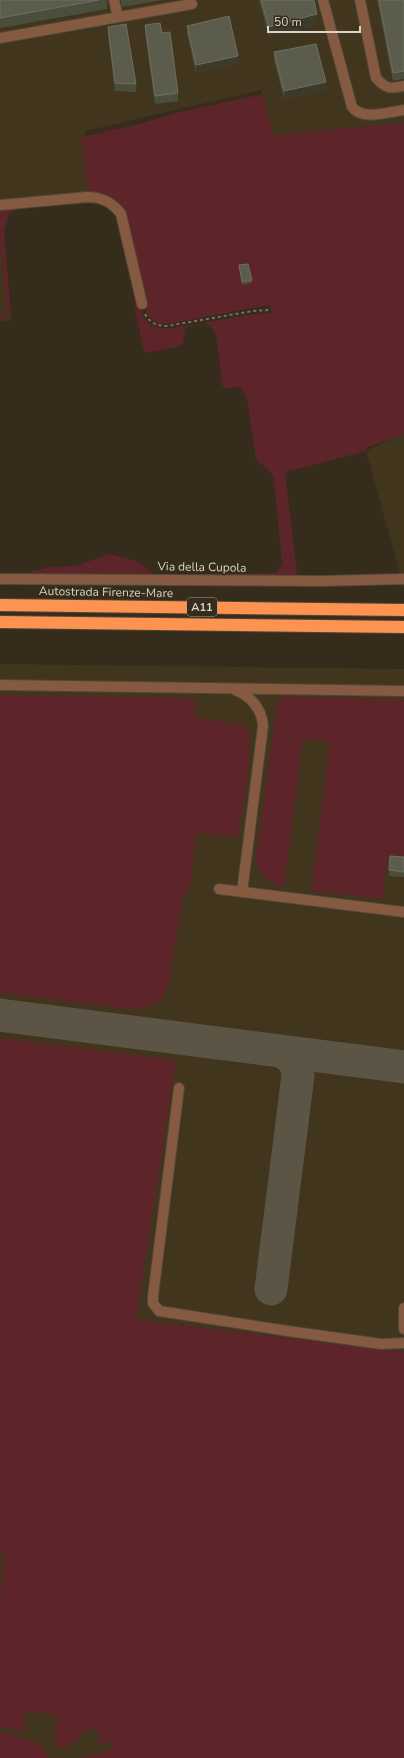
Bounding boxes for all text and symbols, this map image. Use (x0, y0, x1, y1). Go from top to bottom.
scale bar (268, 8, 360, 34)
text: 50 m (274, 14, 302, 30)
street label: Via della Cupola (157, 558, 246, 576)
street label: Autostrada Firenze-Mare (39, 583, 173, 601)
road number: A11 (187, 598, 217, 616)

